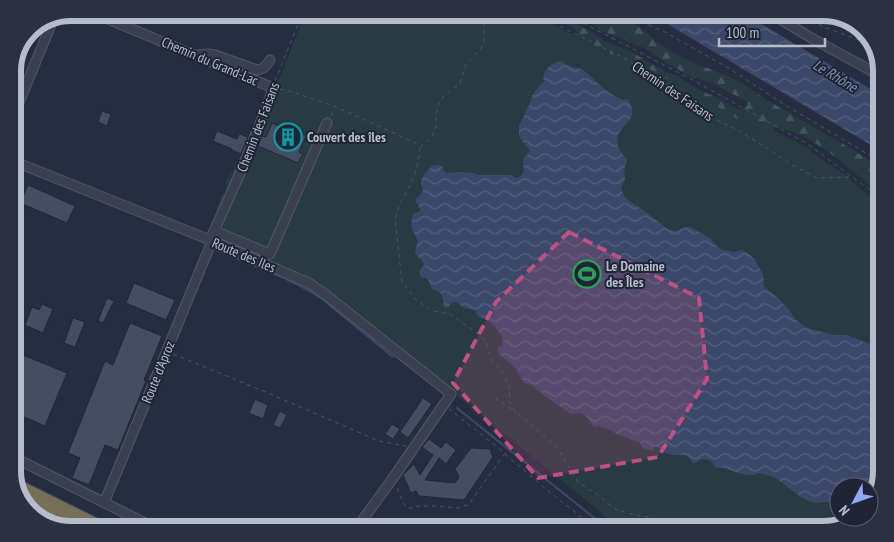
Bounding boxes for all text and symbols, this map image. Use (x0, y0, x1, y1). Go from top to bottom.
scale bar (719, 15, 825, 47)
text: 100 m (726, 23, 759, 42)
street label: Chemin du Grand-Lac (159, 32, 261, 90)
water label: Le Rhône (810, 55, 861, 96)
street label: Chemin des Faisans (629, 57, 718, 125)
street label: Chemin des Faisans (233, 79, 283, 174)
building icon: Couvert des îles (273, 122, 303, 152)
place label: Couvert des îles (307, 128, 386, 146)
street label: Route des Iles (209, 234, 279, 277)
place label: Le Domaine des Îles (606, 257, 665, 291)
sports icon: Le Domaine des Îles (572, 259, 602, 289)
street label: Route d'Aproz (137, 338, 179, 406)
north arrow (829, 477, 879, 527)
text: N (835, 502, 853, 519)

